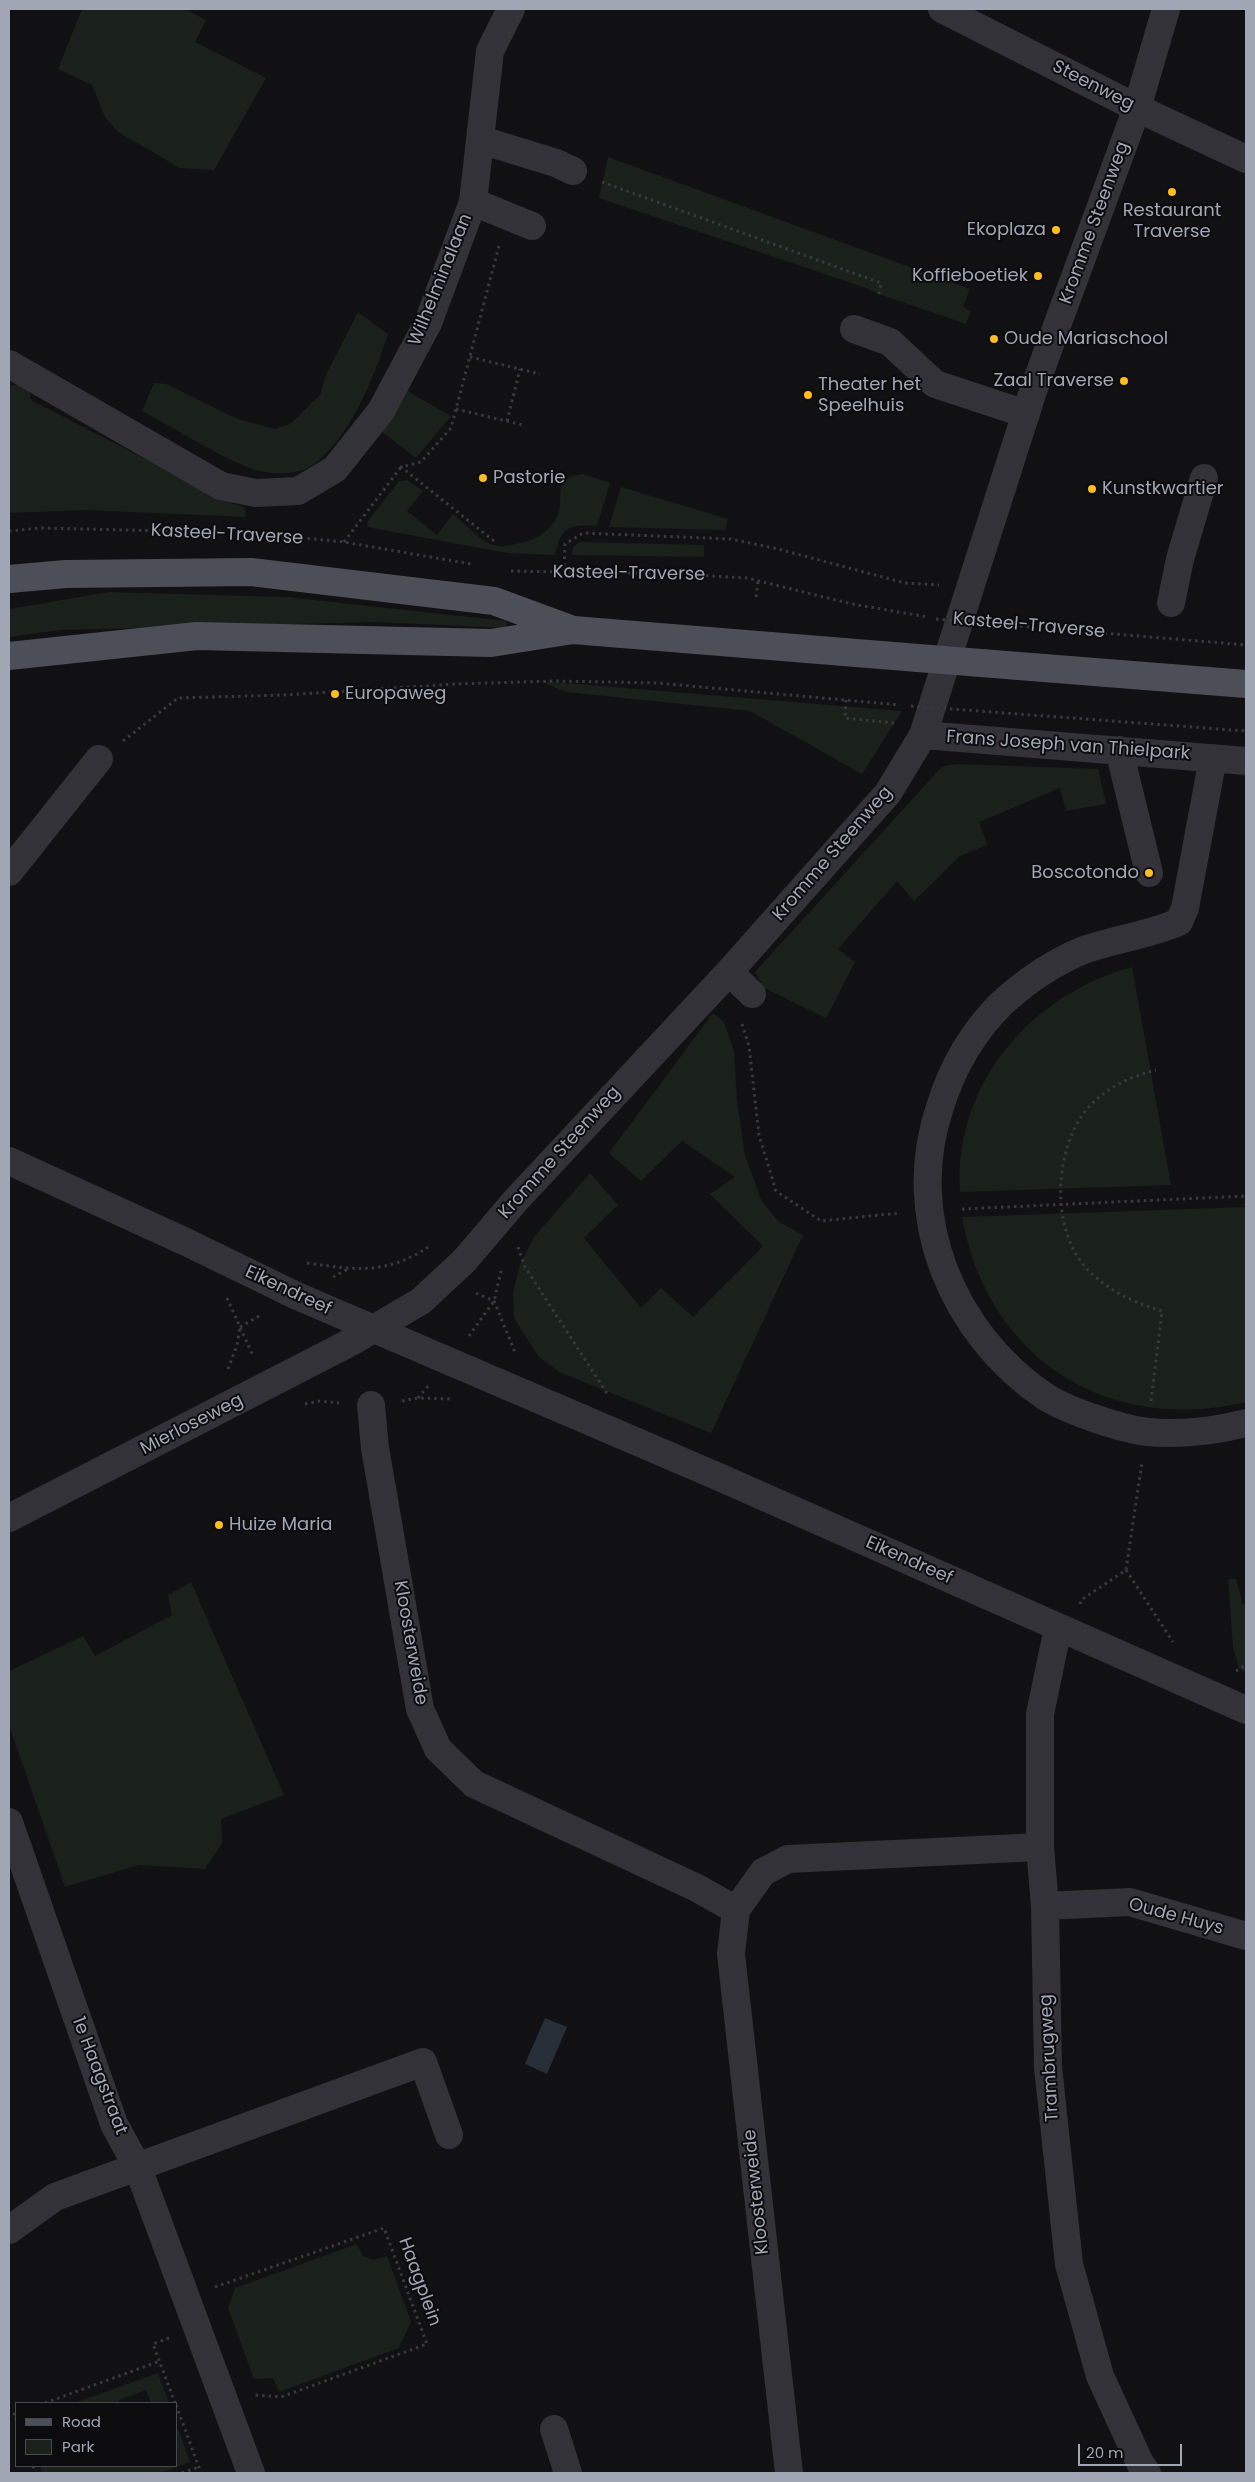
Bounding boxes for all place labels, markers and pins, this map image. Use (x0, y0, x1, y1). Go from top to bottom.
marker: Restaurant Traverse (1166, 186, 1178, 198)
place label: Restaurant Traverse (1123, 200, 1221, 242)
place label: Ekoplaza (967, 219, 1046, 241)
marker: Ekoplaza (1050, 224, 1062, 236)
place label: Koffieboetiek (912, 265, 1028, 287)
marker: Koffieboetiek (1032, 270, 1044, 282)
place label: Oude Mariaschool (1004, 328, 1168, 350)
marker: Oude Mariaschool (988, 333, 1000, 345)
place label: Zaal Traverse (994, 370, 1114, 392)
place label: Theater het Speelhuis (818, 374, 921, 416)
marker: Zaal Traverse (1118, 375, 1130, 387)
marker: Theater het Speelhuis (802, 389, 814, 401)
place label: Pastorie (493, 467, 565, 489)
marker: Pastorie (477, 472, 489, 484)
place label: Kunstkwartier (1102, 478, 1224, 500)
marker: Kunstkwartier (1086, 483, 1098, 495)
place label: Europaweg (345, 683, 446, 705)
marker: Europaweg (329, 688, 341, 700)
place label: Boscotondo (1031, 862, 1139, 884)
marker: Boscotondo (1143, 867, 1155, 879)
place label: Huize Maria (229, 1514, 333, 1536)
marker: Huize Maria (213, 1519, 225, 1531)

